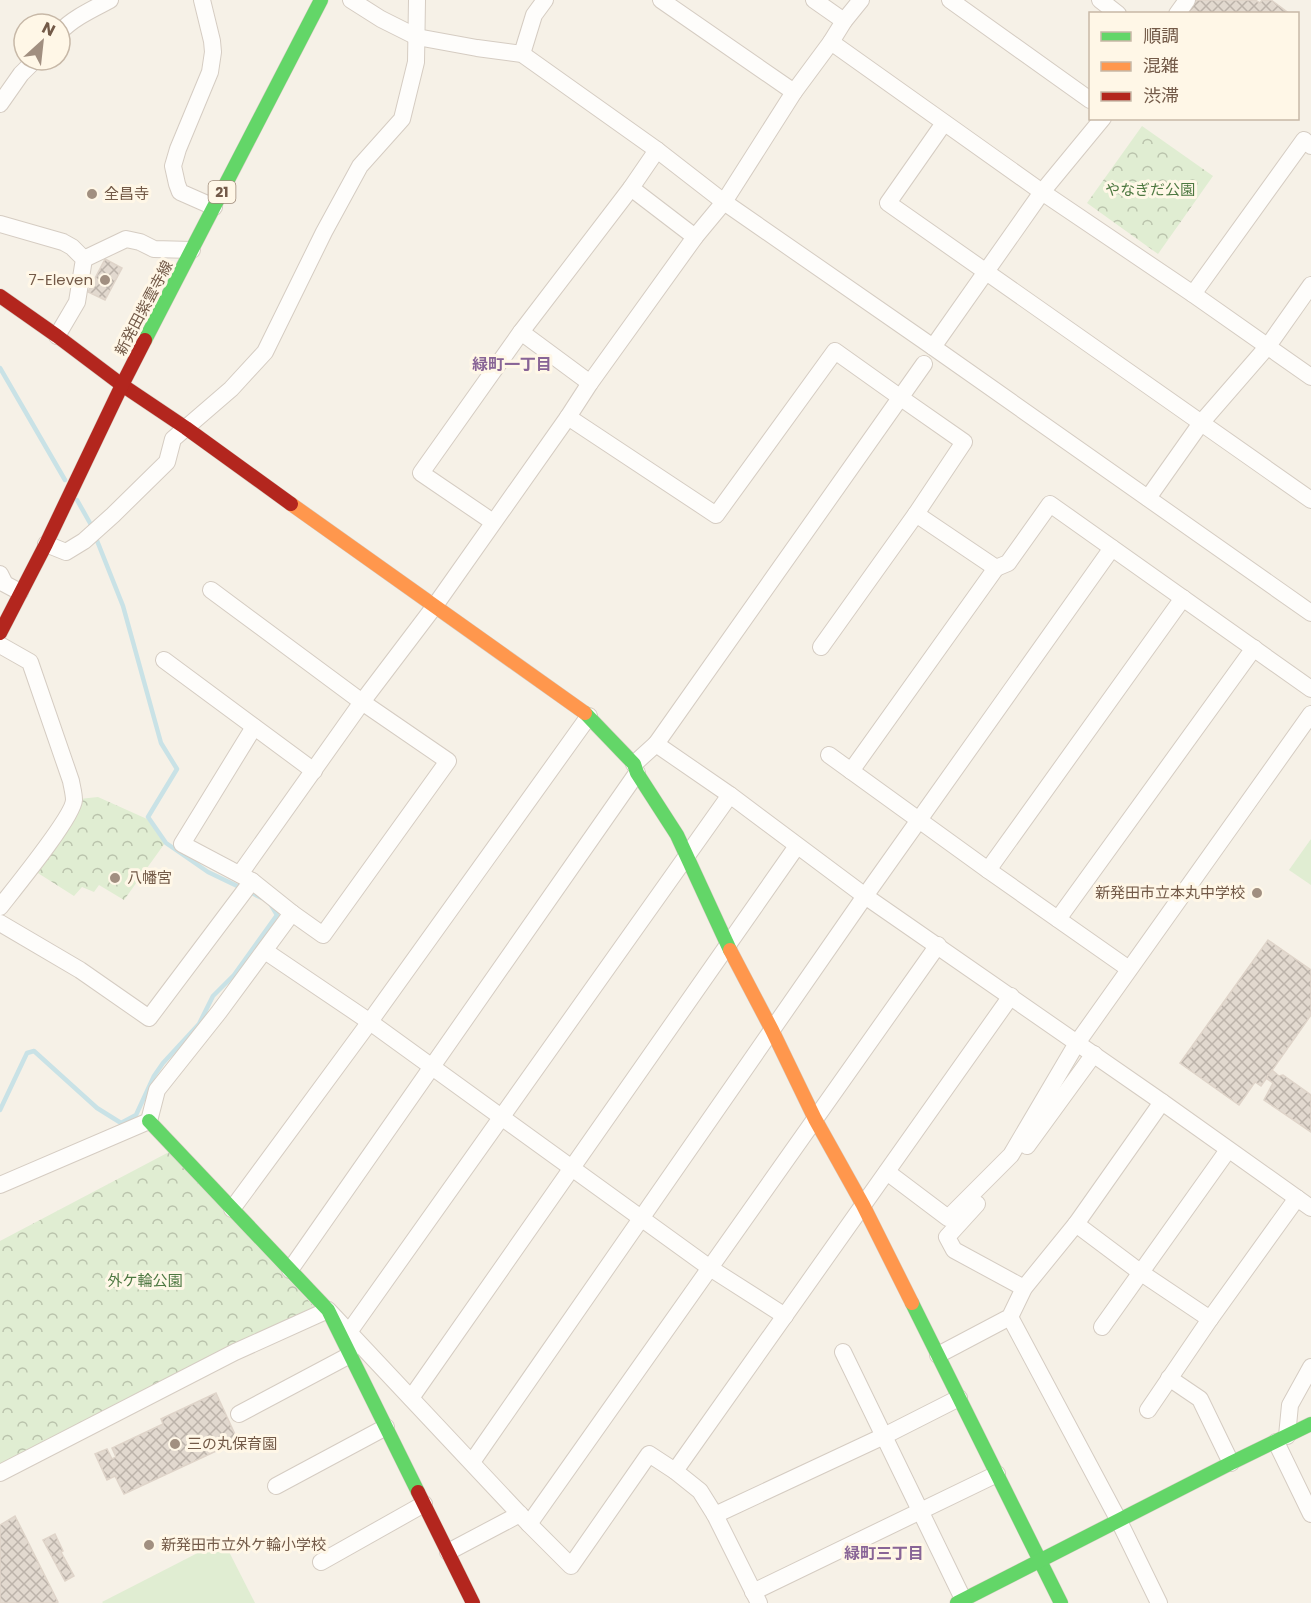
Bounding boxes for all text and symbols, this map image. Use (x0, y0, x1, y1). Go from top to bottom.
north arrow (12, 12, 72, 72)
legend (1089, 12, 1299, 120)
text: N (38, 16, 59, 42)
text: 順調 (1143, 23, 1179, 48)
text: 混雑 (1143, 53, 1179, 78)
text: 渋滞 (1143, 83, 1179, 108)
park label: やなぎだ公園 (1105, 179, 1195, 200)
road number: 21 (208, 181, 236, 203)
place label: 全昌寺 (104, 183, 149, 204)
marker: 全昌寺 (85, 187, 99, 201)
street label: 新発田紫雲寺線 (110, 256, 177, 359)
place label: 7-Eleven (29, 269, 93, 290)
marker: 7-Eleven (98, 273, 112, 287)
district label: 緑町一丁目 (472, 353, 552, 376)
place label: 八幡宮 (127, 867, 172, 888)
marker: 八幡宮 (108, 871, 122, 885)
place label: 新発田市立本丸中学校 (1095, 882, 1245, 903)
marker: 新発田市立本丸中学校 (1250, 886, 1264, 900)
park label: 外ケ輪公園 (107, 1270, 183, 1291)
place label: 三の丸保育園 (187, 1433, 277, 1454)
marker: 三の丸保育園 (168, 1437, 182, 1451)
place label: 新発田市立外ケ輪小学校 (161, 1534, 326, 1555)
marker: 新発田市立外ケ輪小学校 (142, 1538, 156, 1552)
district label: 緑町三丁目 (844, 1542, 924, 1565)

